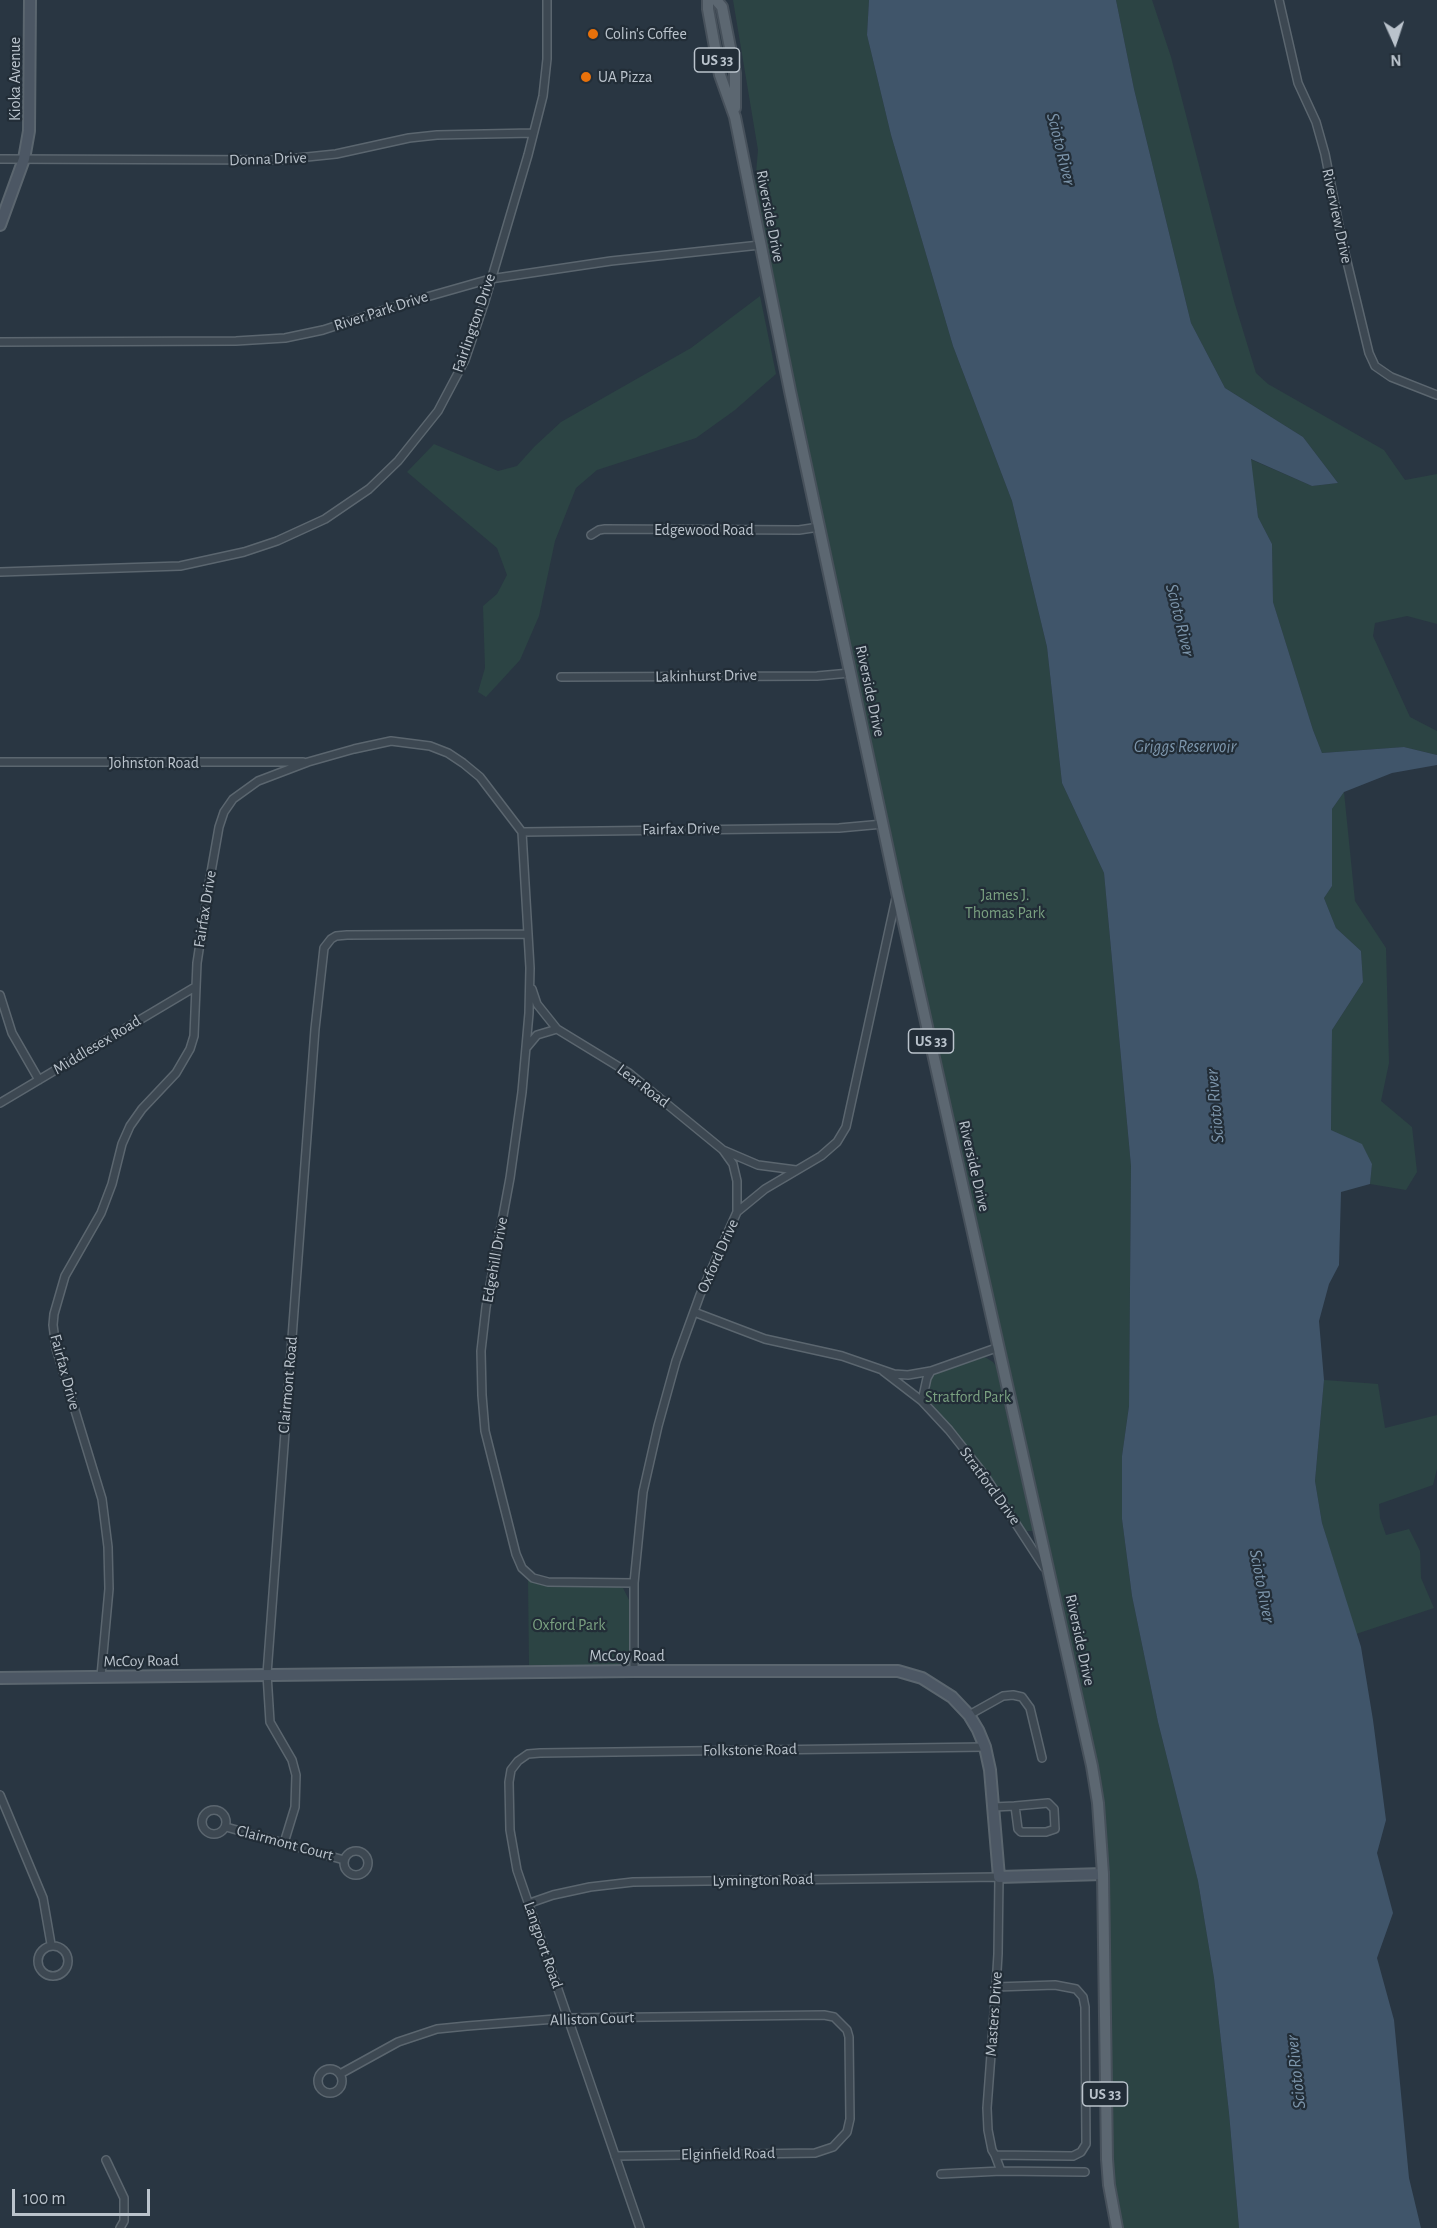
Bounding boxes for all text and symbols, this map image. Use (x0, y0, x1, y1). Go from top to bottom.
north arrow (1365, 12, 1425, 72)
place label: Colin's Coffee (605, 24, 687, 44)
marker: Colin's Coffee (586, 27, 600, 41)
street label: Kioka Avenue (5, 37, 25, 121)
road number: US 33 (694, 48, 740, 72)
text: N (1390, 52, 1402, 68)
place label: UA Pizza (598, 67, 652, 87)
marker: UA Pizza (579, 70, 593, 84)
water label: Scioto River (1042, 110, 1080, 188)
street label: Donna Drive (229, 148, 307, 170)
street label: Riverview Drive (1318, 167, 1356, 265)
street label: Riverside Drive (752, 168, 788, 264)
street label: Fairlington Drive (448, 271, 500, 375)
street label: River Park Drive (331, 287, 431, 335)
street label: Edgewood Road (654, 520, 754, 540)
water label: Scioto River (1161, 581, 1199, 659)
street label: Riverside Drive (851, 643, 889, 739)
street label: Lakinhurst Drive (655, 666, 757, 686)
water label: Griggs Reservoir (1134, 736, 1236, 758)
street label: Johnston Road (109, 753, 199, 773)
street label: Fairfax Drive (642, 819, 720, 839)
street label: Fairfax Drive (189, 869, 221, 949)
park label: James J. Thomas Park (965, 885, 1045, 923)
street label: Middlesex Road (50, 1011, 144, 1079)
road number: US 33 (908, 1029, 954, 1053)
street label: Lear Road (613, 1060, 673, 1112)
water label: Scioto River (1201, 1068, 1229, 1144)
street label: Riverside Drive (954, 1118, 994, 1214)
street label: Edgehill Drive (478, 1216, 512, 1304)
street label: Oxford Drive (693, 1216, 743, 1296)
street label: Fairfax Drive (46, 1332, 84, 1412)
street label: Clairmont Road (274, 1336, 302, 1434)
park label: Stratford Park (925, 1387, 1011, 1407)
street label: Stratford Drive (955, 1443, 1025, 1529)
water label: Scioto River (1244, 1548, 1280, 1624)
street label: Riverside Drive (1061, 1592, 1099, 1688)
park label: Oxford Park (532, 1615, 606, 1635)
street label: McCoy Road (589, 1646, 665, 1666)
street label: McCoy Road (103, 1651, 179, 1671)
street label: Folkstone Road (703, 1740, 797, 1760)
street label: Clairmont Court (235, 1821, 335, 1865)
street label: Lymington Road (712, 1870, 814, 1890)
street label: Langport Road (519, 1899, 567, 1991)
street label: Masters Drive (981, 1971, 1007, 2057)
street label: Alliston Court (549, 2008, 635, 2030)
water label: Scioto River (1281, 2034, 1311, 2110)
road number: US 33 (1082, 2082, 1128, 2106)
street label: Elginfield Road (681, 2144, 775, 2164)
scale bar (15, 2177, 153, 2215)
text: 100 m (23, 2190, 66, 2208)

